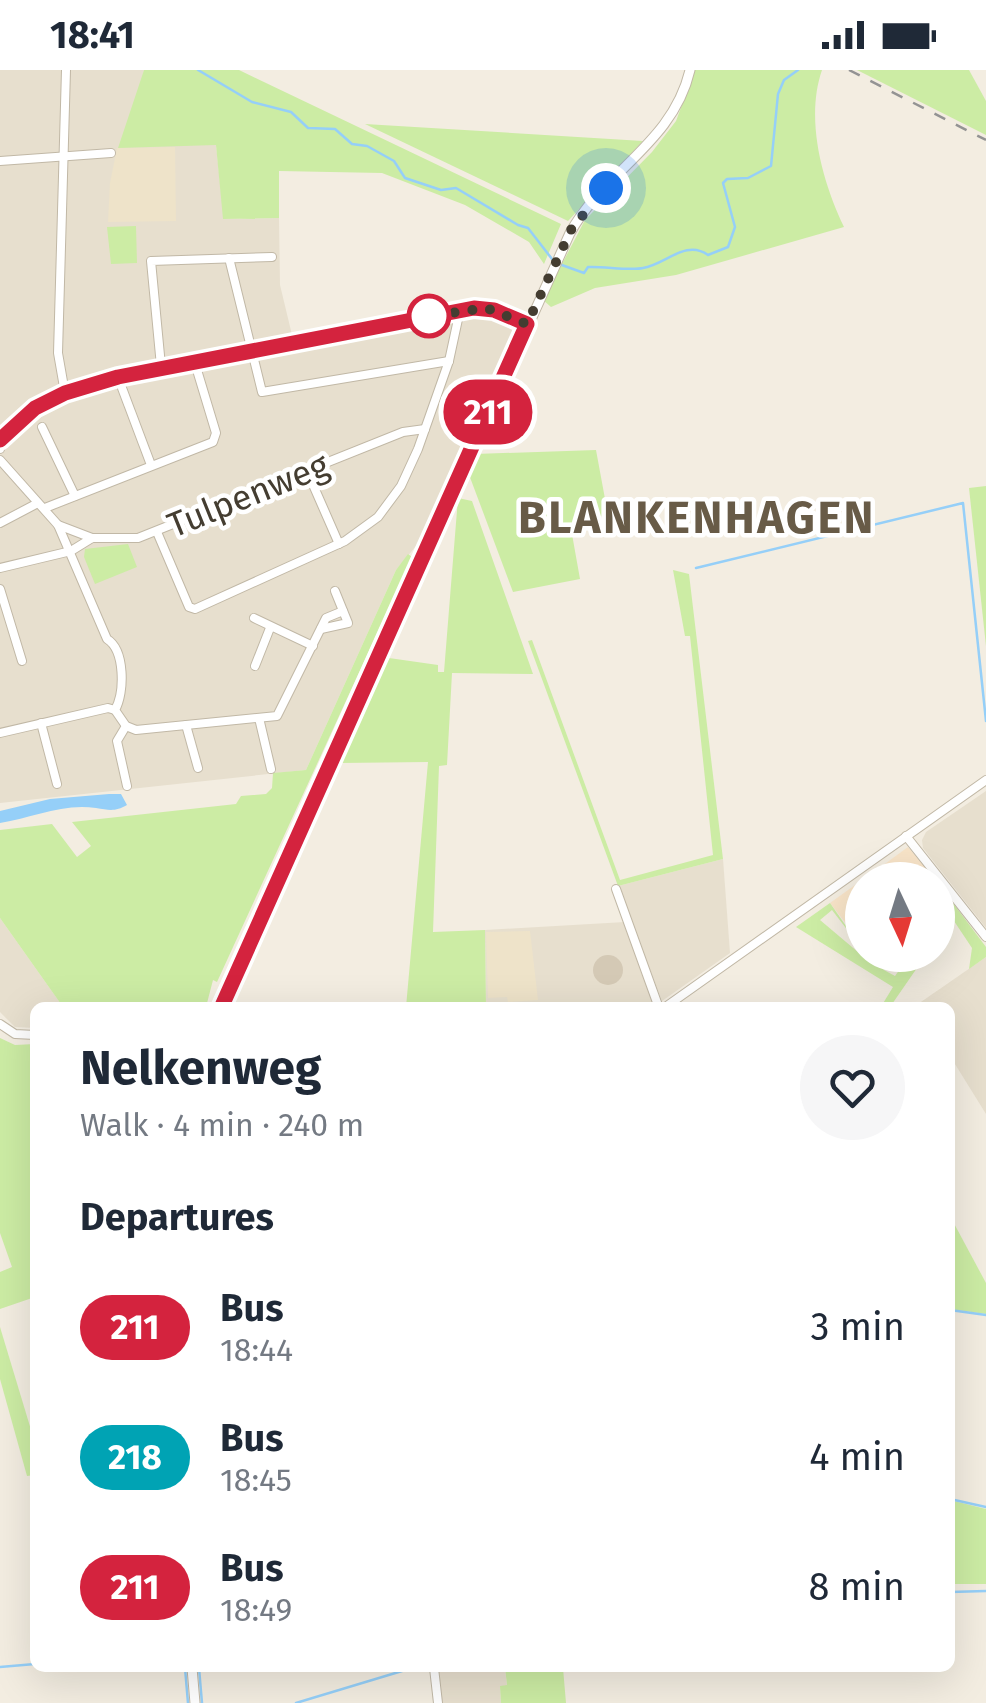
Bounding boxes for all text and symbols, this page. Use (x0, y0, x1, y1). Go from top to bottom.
text: 18:41 (50, 12, 135, 58)
your location (581, 163, 631, 213)
unlabelled marker (408, 295, 450, 337)
line badge: 211 (430, 380, 546, 444)
text: 211 (463, 391, 513, 433)
street label: Tulpenweg (161, 443, 335, 546)
district label: BLANKENHAGEN (518, 491, 876, 545)
north arrow (845, 862, 955, 972)
map controls (845, 862, 955, 972)
button: heart (800, 1035, 905, 1140)
text: Nelkenweg (80, 1039, 322, 1097)
text: Walk · 4 min · 240 m (80, 1106, 364, 1144)
text: Departures (80, 1194, 274, 1240)
text: Bus (220, 1285, 284, 1331)
text: 3 min (810, 1304, 905, 1350)
text: 211 (110, 1306, 160, 1348)
text: 18:44 (220, 1331, 293, 1369)
text: Bus (220, 1415, 284, 1461)
text: 4 min (809, 1434, 905, 1480)
text: 218 (108, 1436, 162, 1478)
text: 18:45 (220, 1461, 292, 1499)
text: Bus (220, 1545, 284, 1591)
text: 8 min (808, 1564, 905, 1610)
text: 211 (110, 1566, 160, 1608)
text: 18:49 (220, 1591, 292, 1629)

